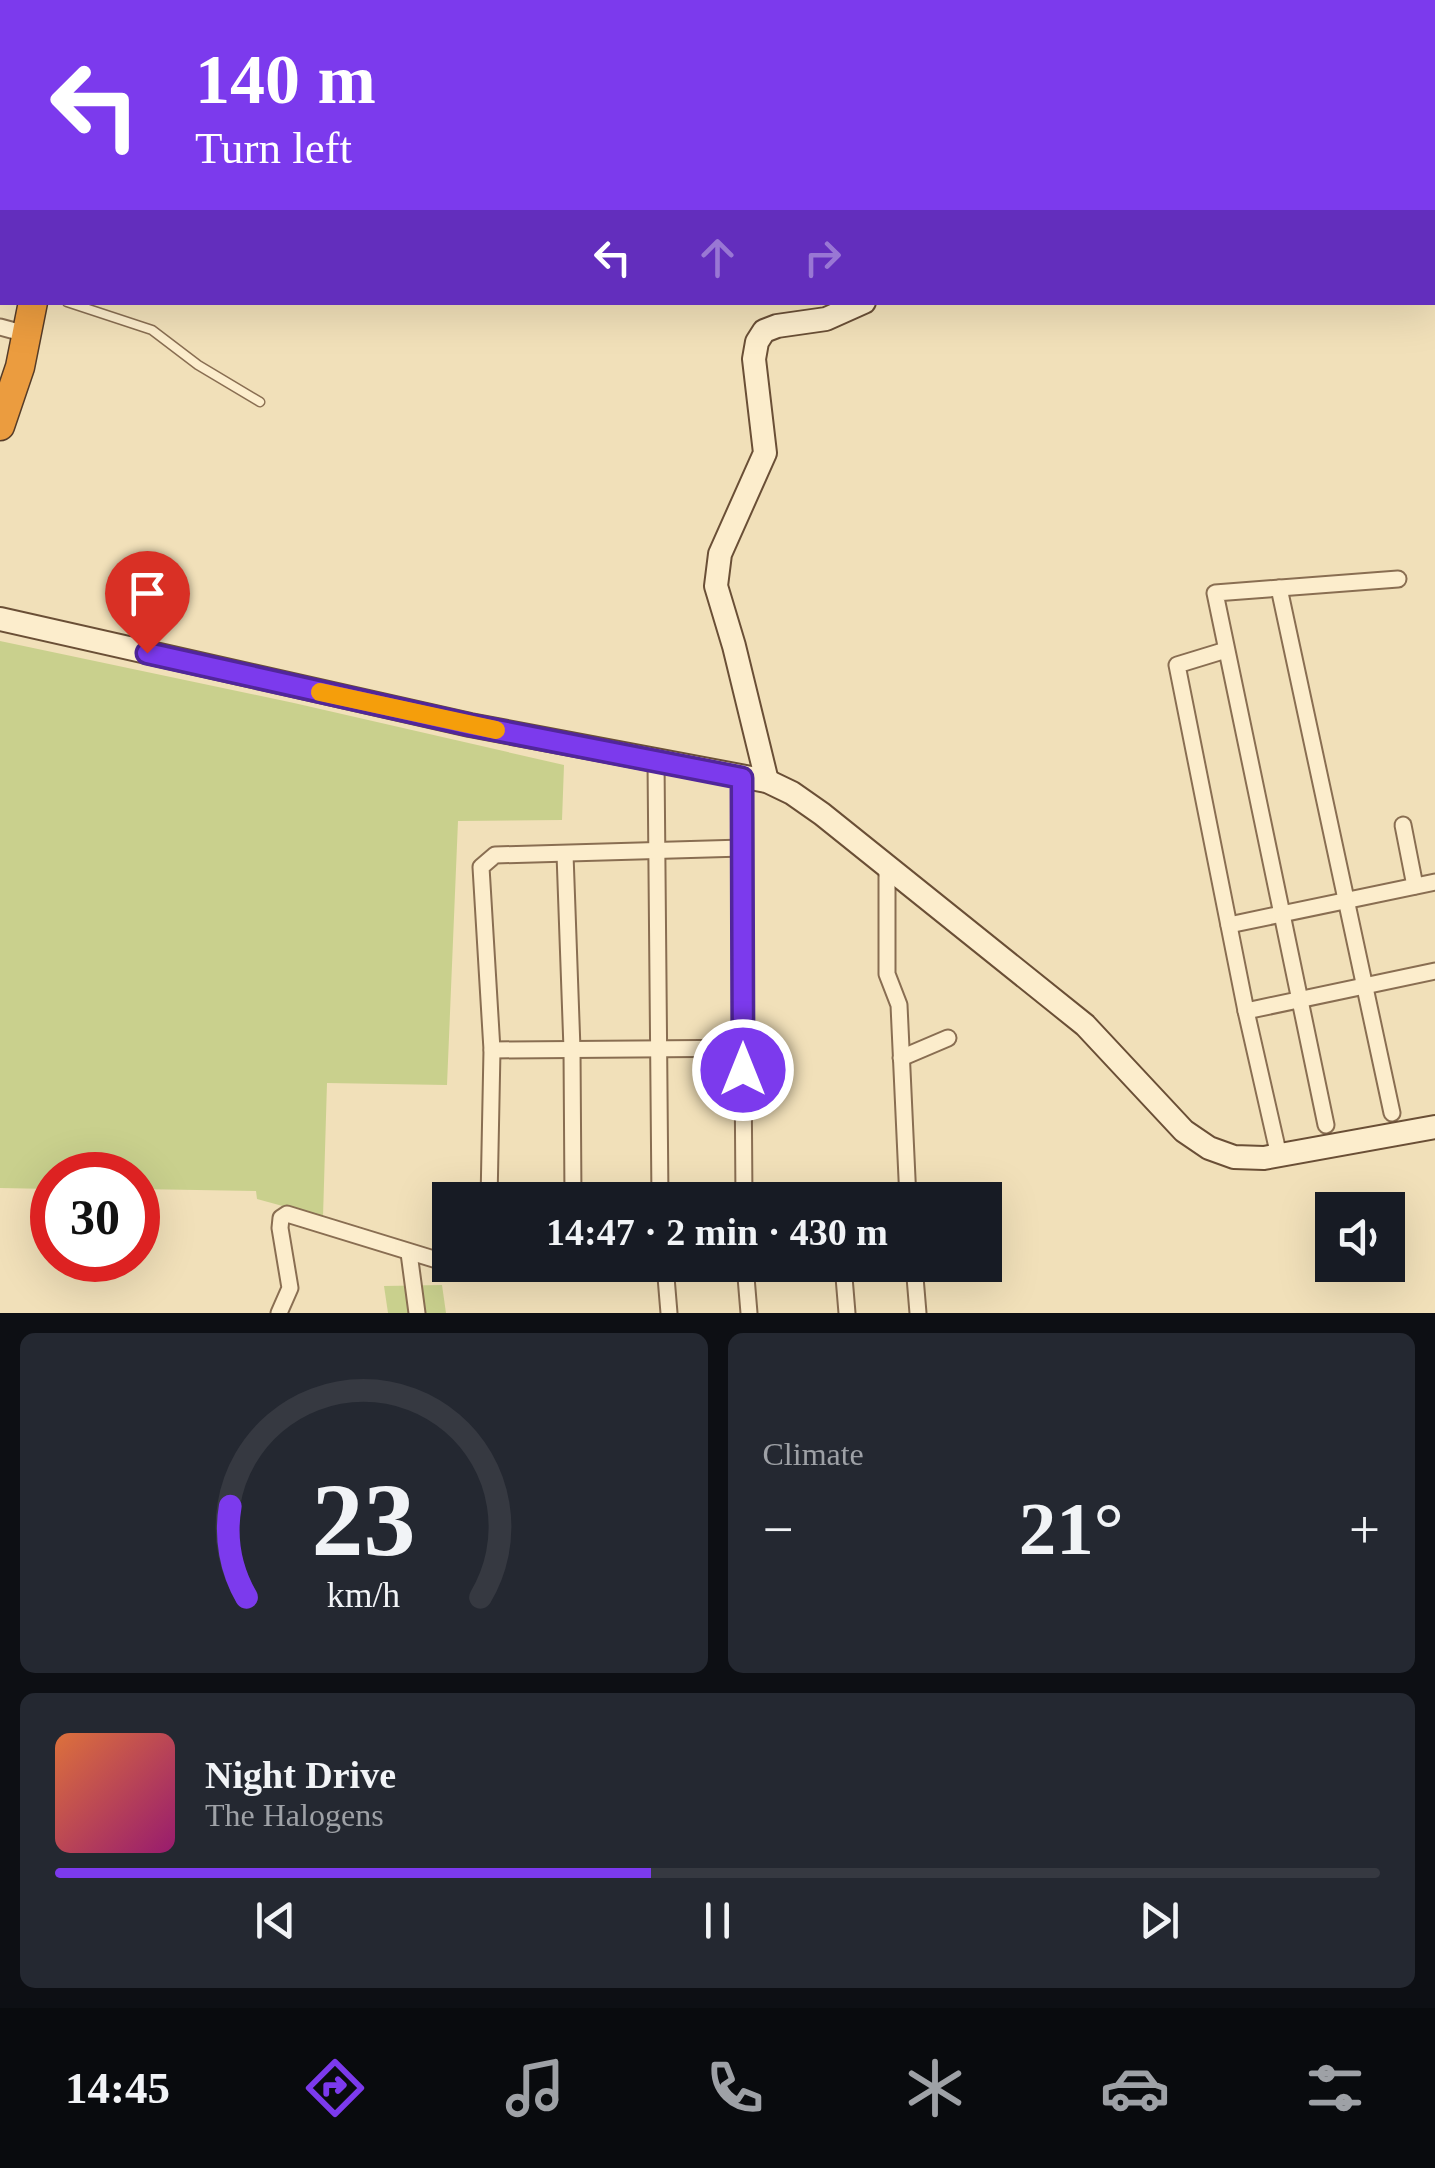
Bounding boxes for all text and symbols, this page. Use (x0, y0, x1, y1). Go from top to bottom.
icon: left (30, 40, 160, 170)
text: 140 m (195, 41, 376, 118)
text: Turn left (195, 123, 352, 173)
icon: left (585, 230, 640, 285)
icon: ahead (690, 230, 745, 285)
icon: right (795, 230, 850, 285)
pin (105, 551, 190, 654)
icon: arrive (120, 566, 175, 621)
position arrow (691, 1018, 795, 1122)
speed limit sign: 30 (30, 1152, 160, 1282)
map controls (1315, 1192, 1405, 1282)
button: sound (1315, 1192, 1405, 1282)
text: 14:47 · 2 min · 430 m (546, 1211, 888, 1253)
text: Climate (763, 1436, 864, 1472)
text: 23 (312, 1462, 416, 1577)
text: 21° (1019, 1487, 1124, 1570)
text: − (763, 1499, 794, 1560)
text: + (1349, 1499, 1380, 1560)
text: km/h (327, 1575, 401, 1615)
text: Night Drive (205, 1754, 396, 1796)
text: The Halogens (205, 1797, 384, 1833)
icon: previous (248, 1893, 303, 1948)
icon: pause (690, 1893, 745, 1948)
icon: next (1132, 1893, 1187, 1948)
icon: directions (300, 2053, 370, 2123)
icon: music (500, 2053, 570, 2123)
icon: phone (700, 2053, 770, 2123)
icon: climate (900, 2053, 970, 2123)
icon: car (1100, 2053, 1170, 2123)
icon: filters (1300, 2053, 1370, 2123)
text: 14:45 (65, 2063, 170, 2113)

